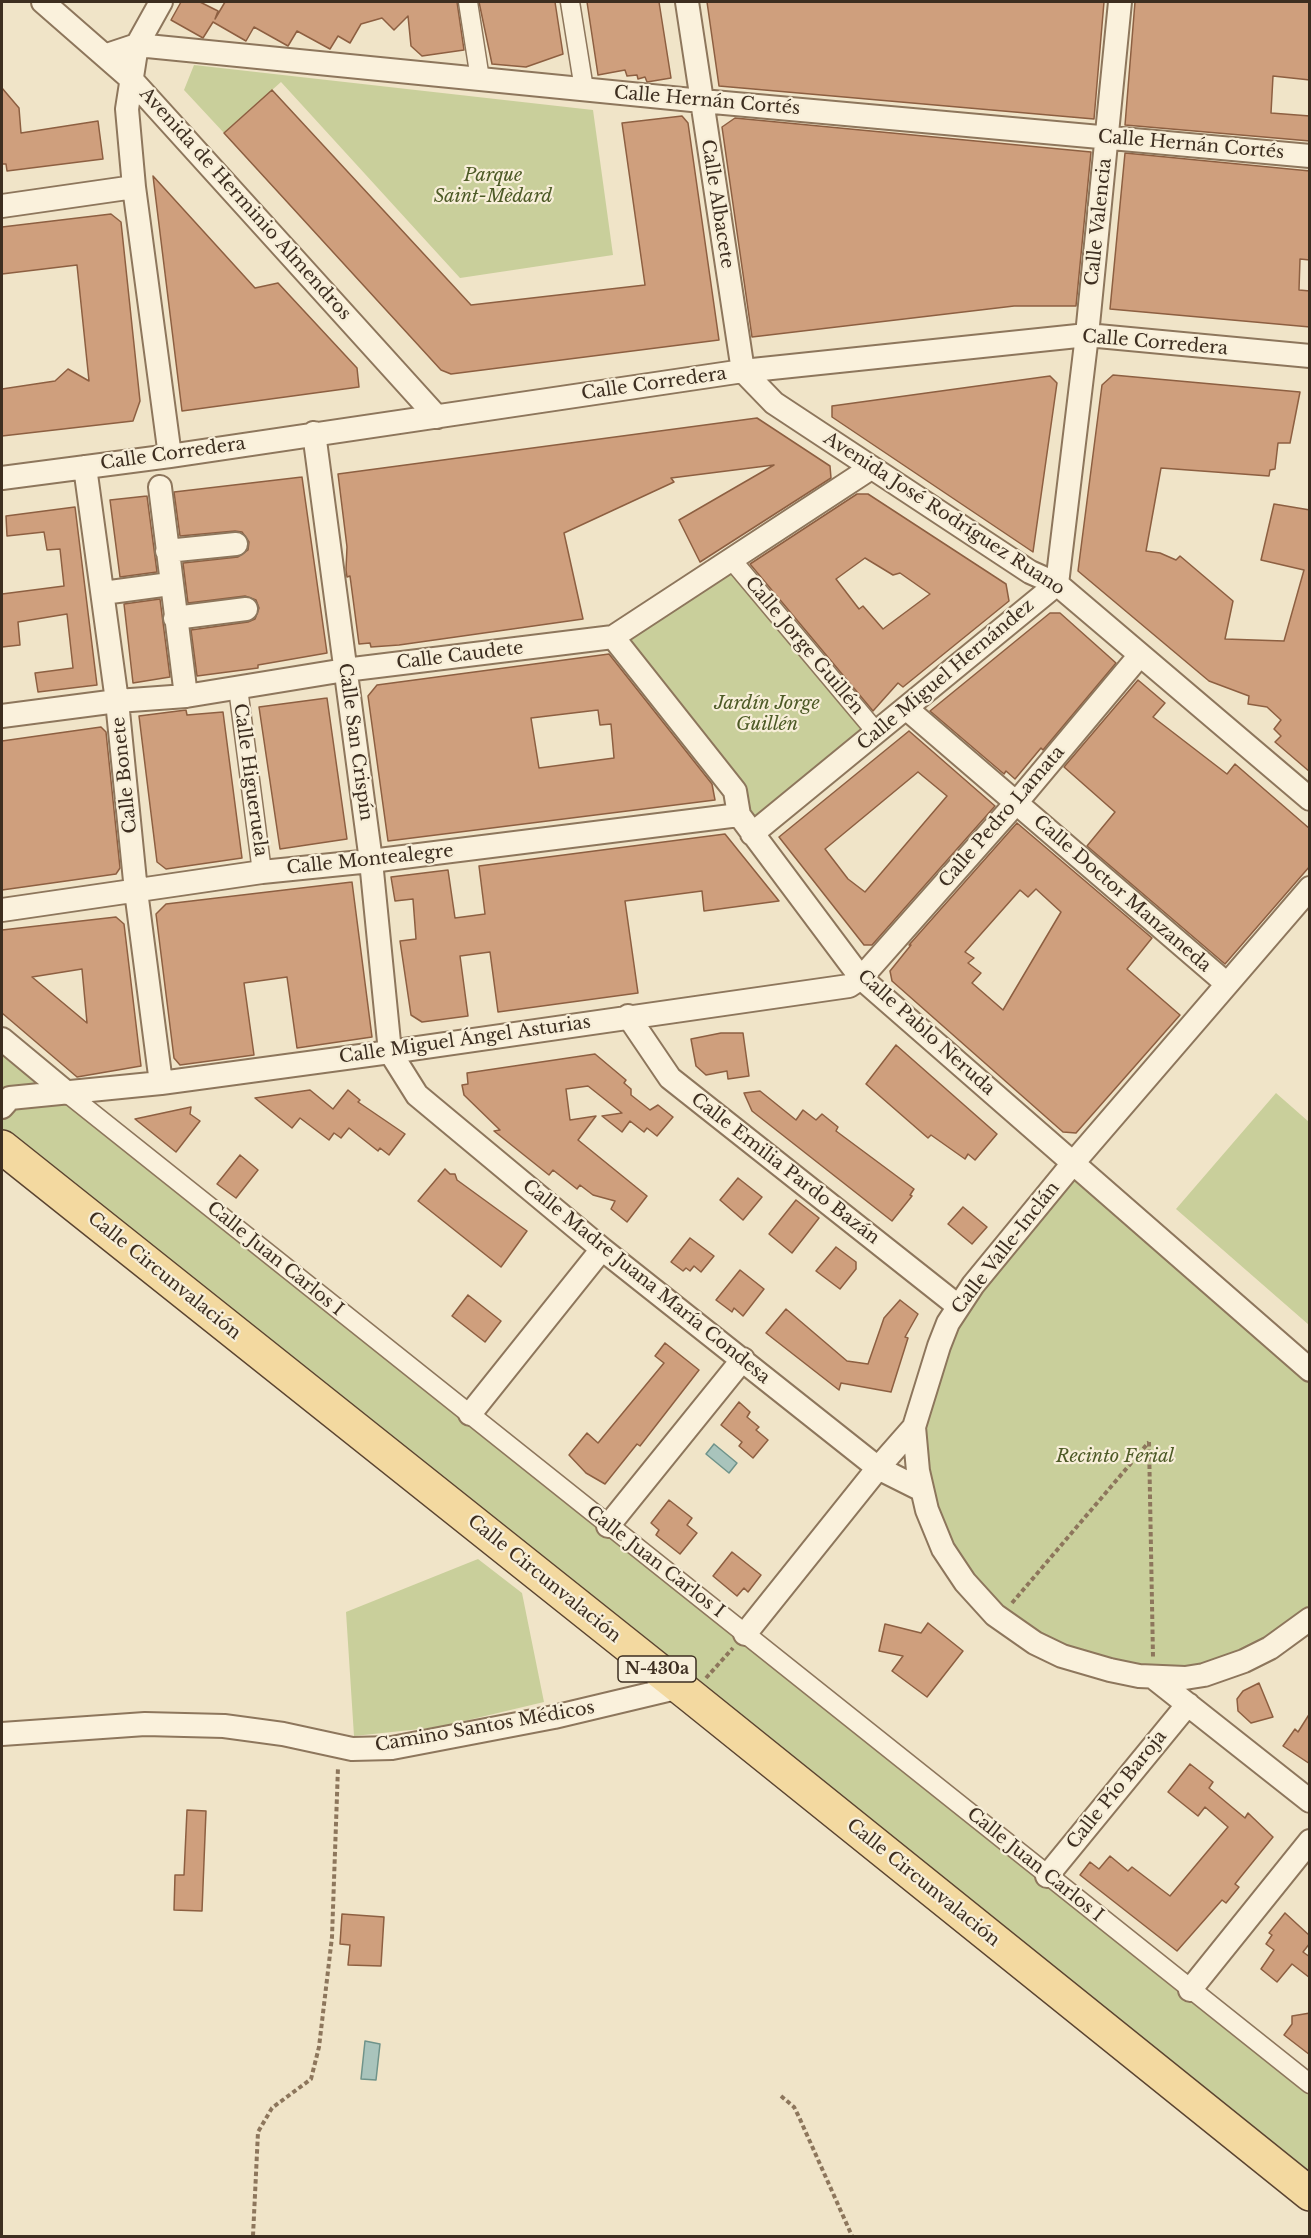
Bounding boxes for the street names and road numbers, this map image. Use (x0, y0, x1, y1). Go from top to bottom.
street label: Calle Hernán Cortés (613, 82, 801, 120)
street label: Avenida de Herminio Almendros (135, 83, 355, 325)
street label: Calle Hernán Cortés (1097, 126, 1285, 164)
street label: Calle Albacete (696, 138, 738, 270)
street label: Calle Valencia (1082, 157, 1116, 287)
street label: Calle Corredera (1081, 326, 1229, 360)
street label: Calle Corredera (580, 363, 728, 405)
street label: Avenida José Rodríguez Ruano (819, 428, 1069, 600)
street label: Calle Corredera (99, 433, 247, 475)
street label: Calle Jorge Guillén (740, 573, 868, 719)
street label: Calle Miguel Hernández (853, 595, 1039, 755)
street label: Calle Caudete (395, 638, 525, 674)
street label: Calle San Crispín (333, 662, 377, 822)
street label: Calle Higueruela (229, 702, 271, 858)
street label: Calle Bonete (108, 716, 142, 834)
street label: Calle Pedro Lamata (935, 742, 1069, 892)
street label: Calle Doctor Manzaneda (1029, 811, 1215, 977)
street label: Calle Montealegre (286, 840, 454, 880)
street label: Calle Pablo Neruda (853, 966, 999, 1100)
street label: Calle Miguel Ángel Asturias (338, 1012, 592, 1068)
street label: Calle Emilia Pardo Bazán (687, 1089, 883, 1249)
street label: Calle Madre Juana María Condesa (518, 1175, 774, 1389)
street label: Calle Valle-Inclán (948, 1178, 1064, 1318)
street label: Calle Juan Carlos I (202, 1197, 348, 1321)
street label: Calle Circunvalación (83, 1208, 245, 1344)
street label: Calle Juan Carlos I (582, 1501, 728, 1623)
street label: Calle Circunvalación (463, 1511, 625, 1647)
road number: N-430a (618, 1656, 696, 1682)
street label: Camino Santos Médicos (374, 1697, 596, 1757)
street label: Calle Pío Baroja (1063, 1726, 1171, 1854)
street label: Calle Juan Carlos I (962, 1803, 1108, 1927)
street label: Calle Circunvalación (842, 1815, 1004, 1951)

